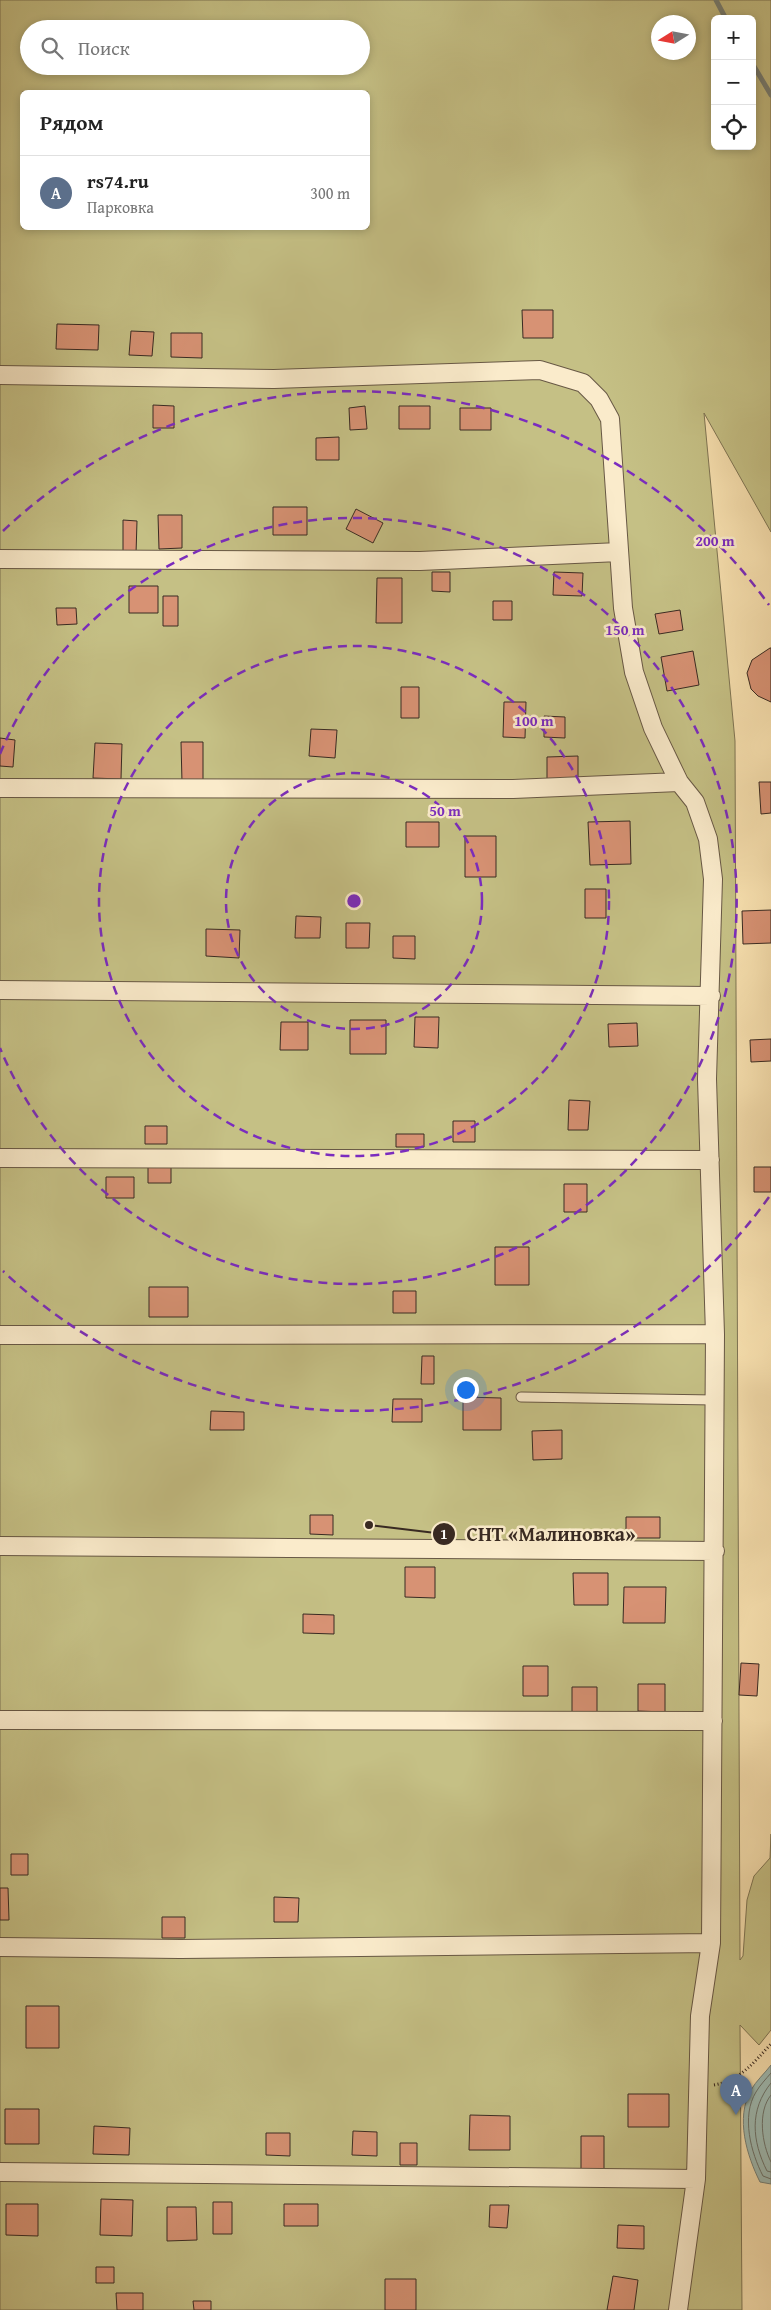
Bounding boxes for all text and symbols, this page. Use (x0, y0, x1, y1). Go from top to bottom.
north arrow (651, 15, 696, 60)
map controls (711, 15, 756, 150)
button: + (711, 15, 756, 60)
search box (20, 20, 370, 75)
icon: search (38, 34, 66, 62)
text: Поиск (78, 34, 130, 62)
button: − (711, 60, 756, 105)
button: locate (711, 105, 756, 150)
text: Рядом (40, 107, 103, 138)
text: rs74.ru (87, 167, 149, 195)
text: A (51, 181, 61, 205)
text: 300 m (310, 181, 350, 205)
text: Парковка (87, 195, 154, 219)
text: 200 m (695, 530, 735, 551)
text: 150 m (605, 619, 645, 640)
text: 100 m (514, 710, 554, 731)
text: 50 m (429, 800, 461, 821)
centre of rings (345, 892, 363, 910)
your location (453, 1377, 479, 1403)
callout: СНТ «Малиновка» (431, 1516, 645, 1551)
text: СНТ «Малиновка» (467, 1519, 635, 1548)
text: 1 (440, 1523, 448, 1544)
pin: A (720, 2074, 752, 2115)

